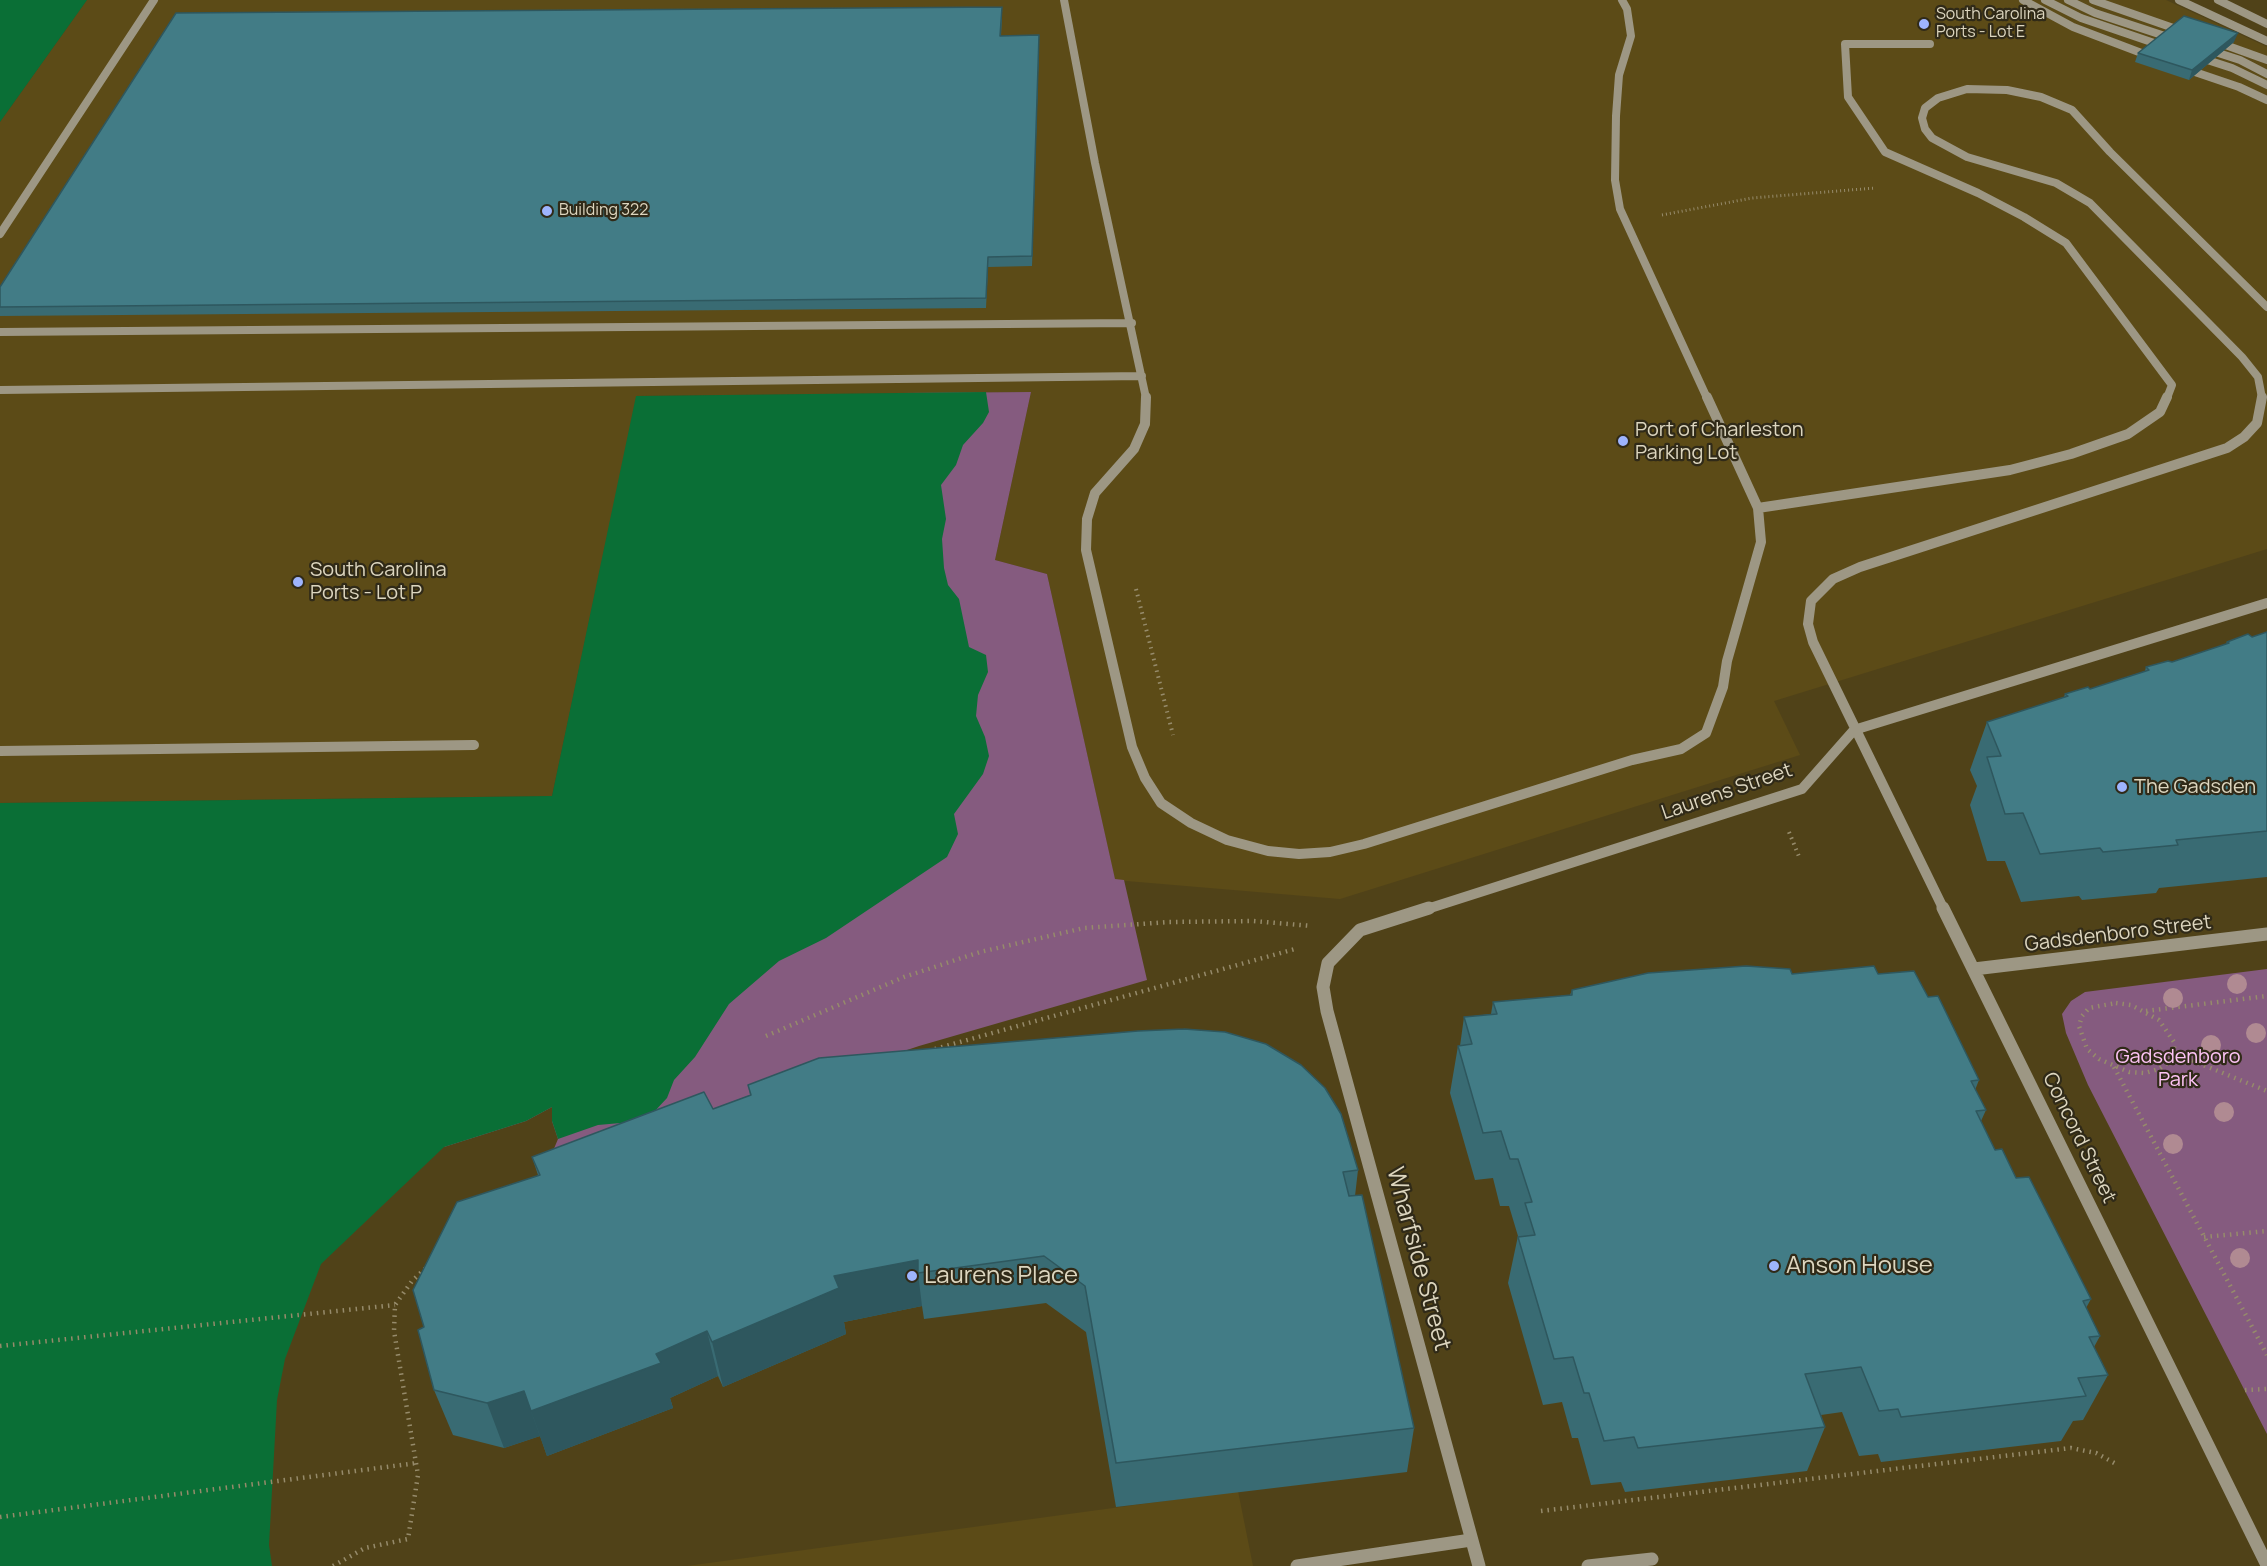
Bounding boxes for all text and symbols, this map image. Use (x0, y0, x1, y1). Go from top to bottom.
place label: South Carolina Ports - Lot E (1936, 5, 2045, 43)
marker: South Carolina Ports - Lot E (1917, 17, 1931, 31)
place label: Building 322 (559, 201, 648, 221)
marker: Building 322 (540, 204, 554, 218)
place label: Port of Charleston Parking Lot (1635, 418, 1804, 465)
marker: Port of Charleston Parking Lot (1616, 434, 1630, 448)
place label: South Carolina Ports - Lot P (310, 558, 447, 605)
marker: South Carolina Ports - Lot P (291, 575, 305, 589)
street label: Laurens Street (1658, 758, 1796, 826)
place label: The Gadsden (2134, 775, 2256, 799)
marker: The Gadsden (2115, 780, 2129, 794)
street label: Gadsdenboro Street (2023, 911, 2213, 957)
park label: Gadsdenboro Park (2115, 1045, 2241, 1092)
street label: Concord Street (2037, 1069, 2121, 1207)
street label: Wharfside Street (1380, 1164, 1456, 1354)
place label: Anson House (1786, 1252, 1933, 1280)
marker: Anson House (1767, 1259, 1781, 1273)
place label: Laurens Place (924, 1262, 1078, 1290)
marker: Laurens Place (905, 1269, 919, 1283)

